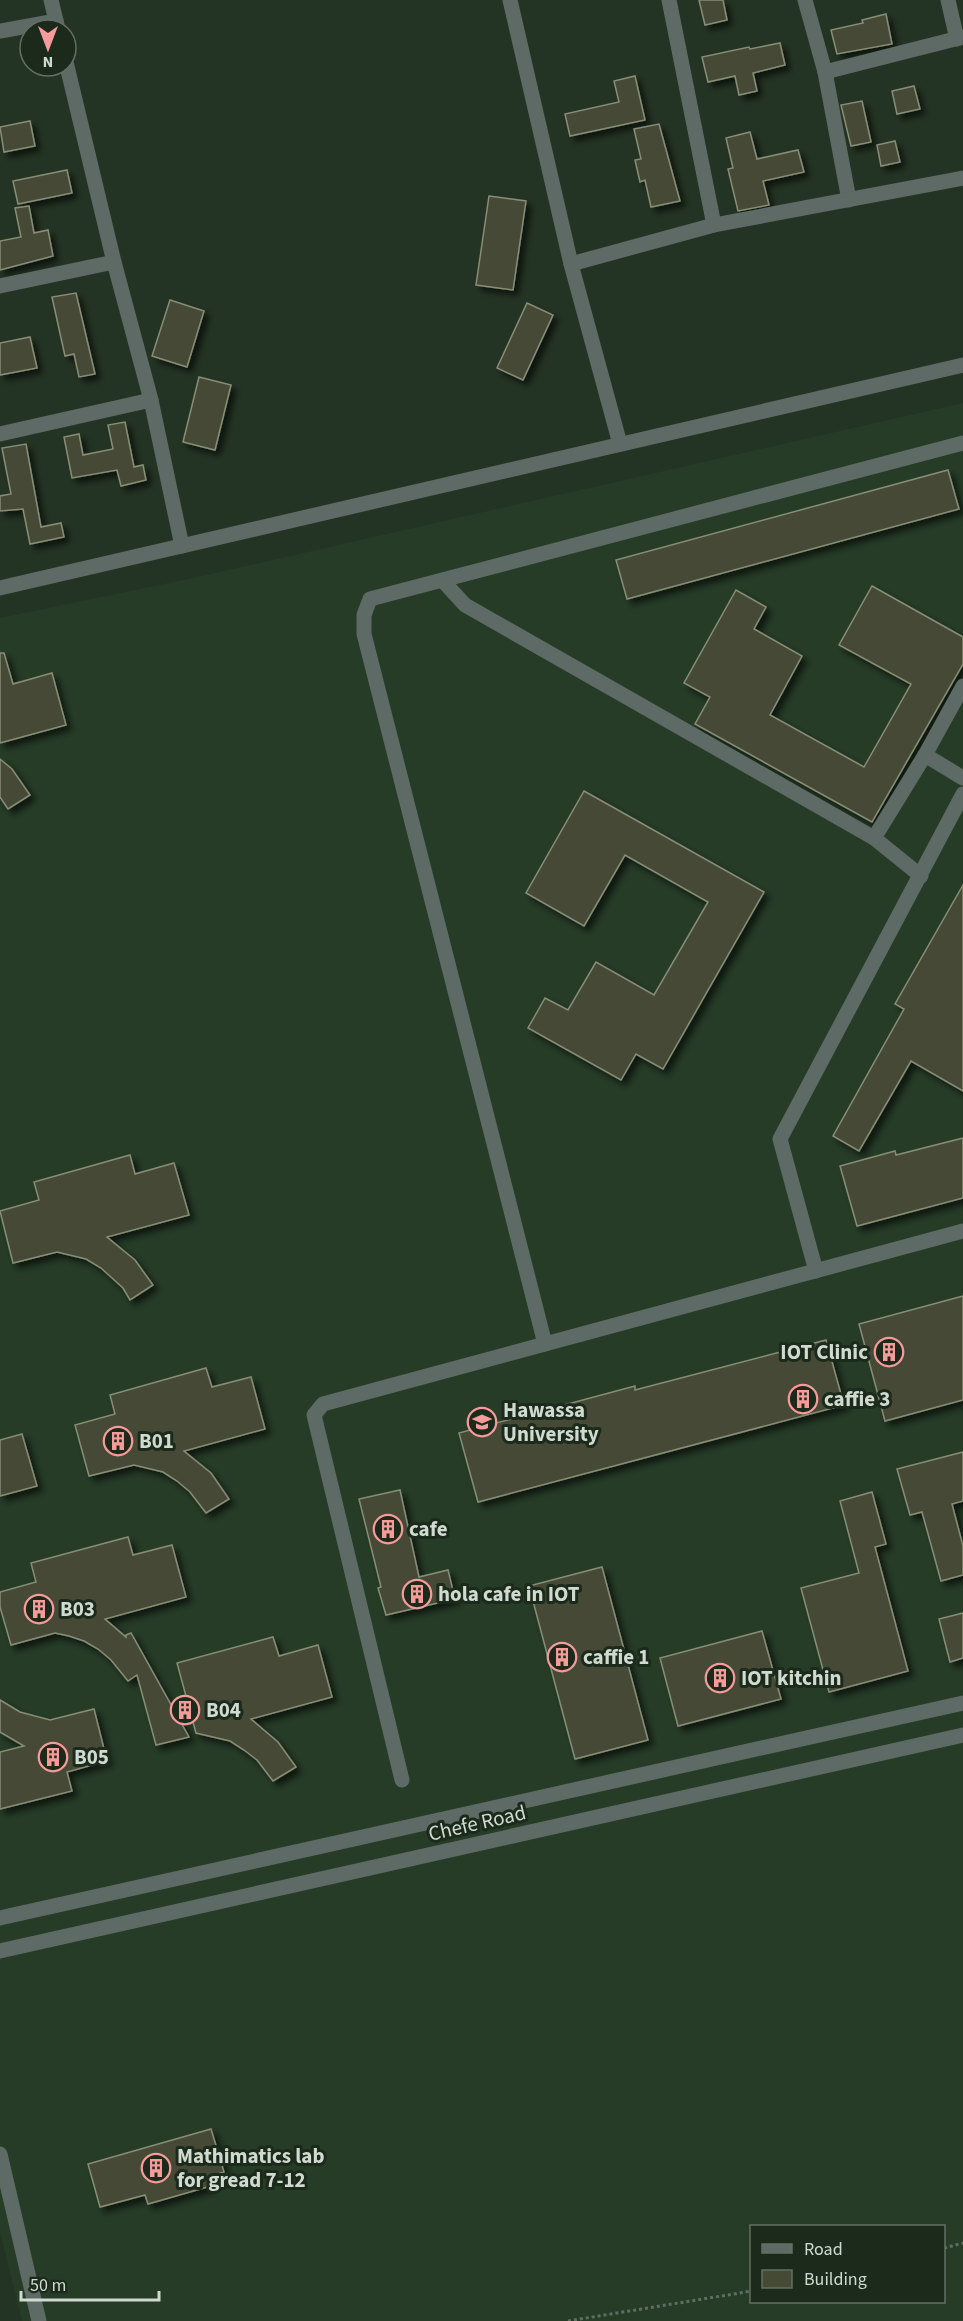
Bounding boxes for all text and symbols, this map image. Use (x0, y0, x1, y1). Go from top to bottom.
north arrow (18, 18, 78, 78)
text: N (43, 51, 53, 73)
building icon: IOT Clinic (873, 1336, 905, 1368)
place label: IOT Clinic (780, 1337, 868, 1367)
building icon: caffie 3 (787, 1383, 819, 1415)
place label: caffie 3 (824, 1384, 890, 1414)
place label: Hawassa University (503, 1395, 599, 1449)
school or university icon: Hawassa University (466, 1406, 498, 1438)
building icon: B01 (102, 1425, 134, 1457)
place label: B01 (139, 1426, 174, 1456)
building icon: cafe (372, 1513, 404, 1545)
place label: cafe (409, 1514, 448, 1544)
building icon: hola cafe in IOT (401, 1578, 433, 1610)
place label: hola cafe in IOT (438, 1579, 580, 1609)
building icon: B03 (23, 1593, 55, 1625)
place label: B03 (60, 1594, 95, 1624)
building icon: caffie 1 (546, 1641, 578, 1673)
place label: caffie 1 (583, 1642, 649, 1672)
building icon: IOT kitchin (704, 1662, 736, 1694)
place label: IOT kitchin (741, 1663, 842, 1693)
building icon: B04 (169, 1694, 201, 1726)
place label: B04 (206, 1695, 241, 1725)
building icon: B05 (37, 1741, 69, 1773)
place label: B05 (74, 1742, 109, 1772)
street label: Chefe Road (425, 1797, 529, 1849)
place label: Mathimatics lab for gread 7-12 (177, 2141, 324, 2195)
building icon: Mathimatics lab for gread 7-12 (140, 2152, 172, 2184)
legend (750, 2225, 945, 2303)
text: Road (804, 2237, 843, 2262)
scale bar (21, 2264, 159, 2302)
text: Building (804, 2267, 867, 2292)
text: 50 m (30, 2273, 66, 2298)

